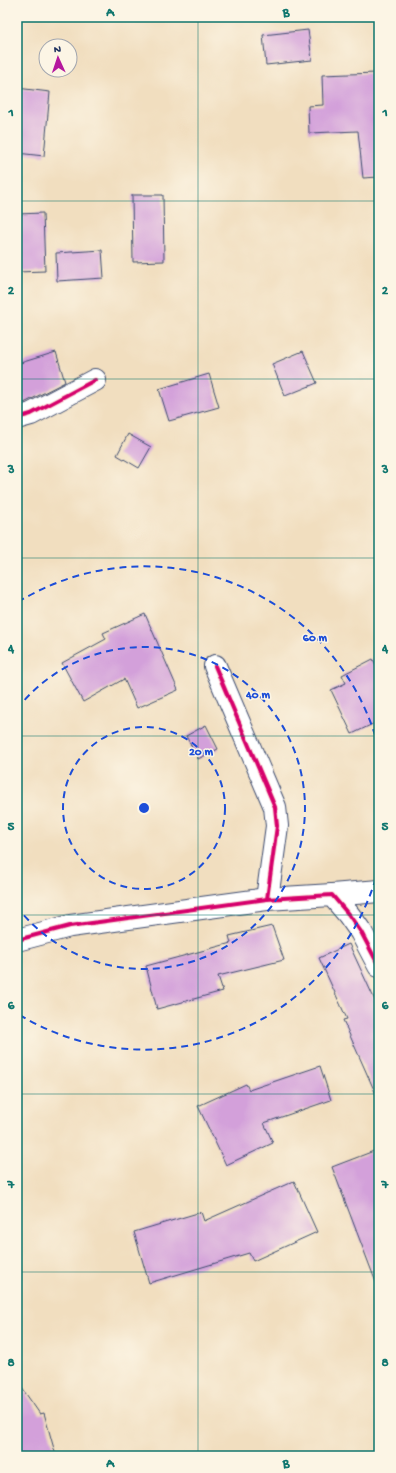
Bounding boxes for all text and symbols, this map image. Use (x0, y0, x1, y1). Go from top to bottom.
text: A (105, 6, 115, 21)
text: B (282, 6, 291, 21)
north arrow (38, 38, 78, 78)
text: N (54, 44, 61, 56)
text: 1 (7, 106, 14, 121)
text: 1 (381, 106, 388, 121)
text: 2 (8, 284, 15, 299)
text: 2 (382, 284, 389, 299)
text: 3 (7, 463, 15, 478)
text: 3 (381, 463, 389, 478)
text: 60 m (303, 632, 328, 646)
text: 4 (7, 642, 15, 657)
text: 4 (381, 642, 389, 657)
text: 40 m (245, 689, 270, 703)
text: 20 m (189, 746, 214, 760)
centre of rings (137, 801, 151, 815)
text: 5 (8, 820, 15, 835)
text: 5 (382, 820, 389, 835)
text: 6 (8, 999, 15, 1014)
text: 6 (382, 999, 389, 1014)
text: 7 (7, 1178, 16, 1193)
text: 7 (381, 1178, 390, 1193)
text: 8 (7, 1356, 15, 1371)
text: 8 (381, 1356, 389, 1371)
text: A (105, 1457, 115, 1472)
text: B (282, 1457, 291, 1472)

